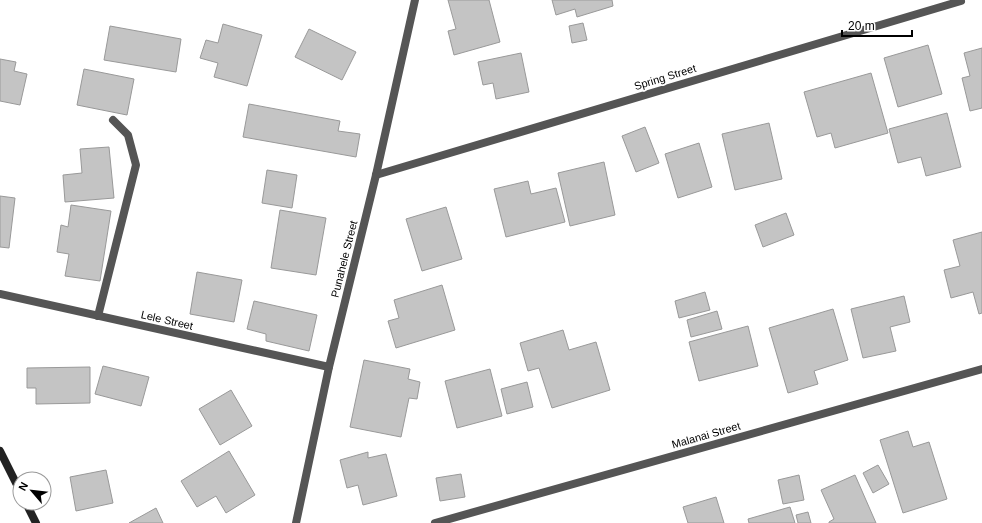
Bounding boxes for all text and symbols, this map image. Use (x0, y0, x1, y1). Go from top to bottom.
scale bar (842, 12, 912, 38)
text: 20 m (848, 19, 875, 33)
street label: Spring Street (633, 62, 697, 92)
street label: Punahele Street (329, 219, 359, 299)
street label: Lele Street (140, 308, 194, 332)
street label: Malanai Street (670, 419, 742, 451)
north arrow (12, 471, 52, 511)
text: N (16, 480, 30, 493)

